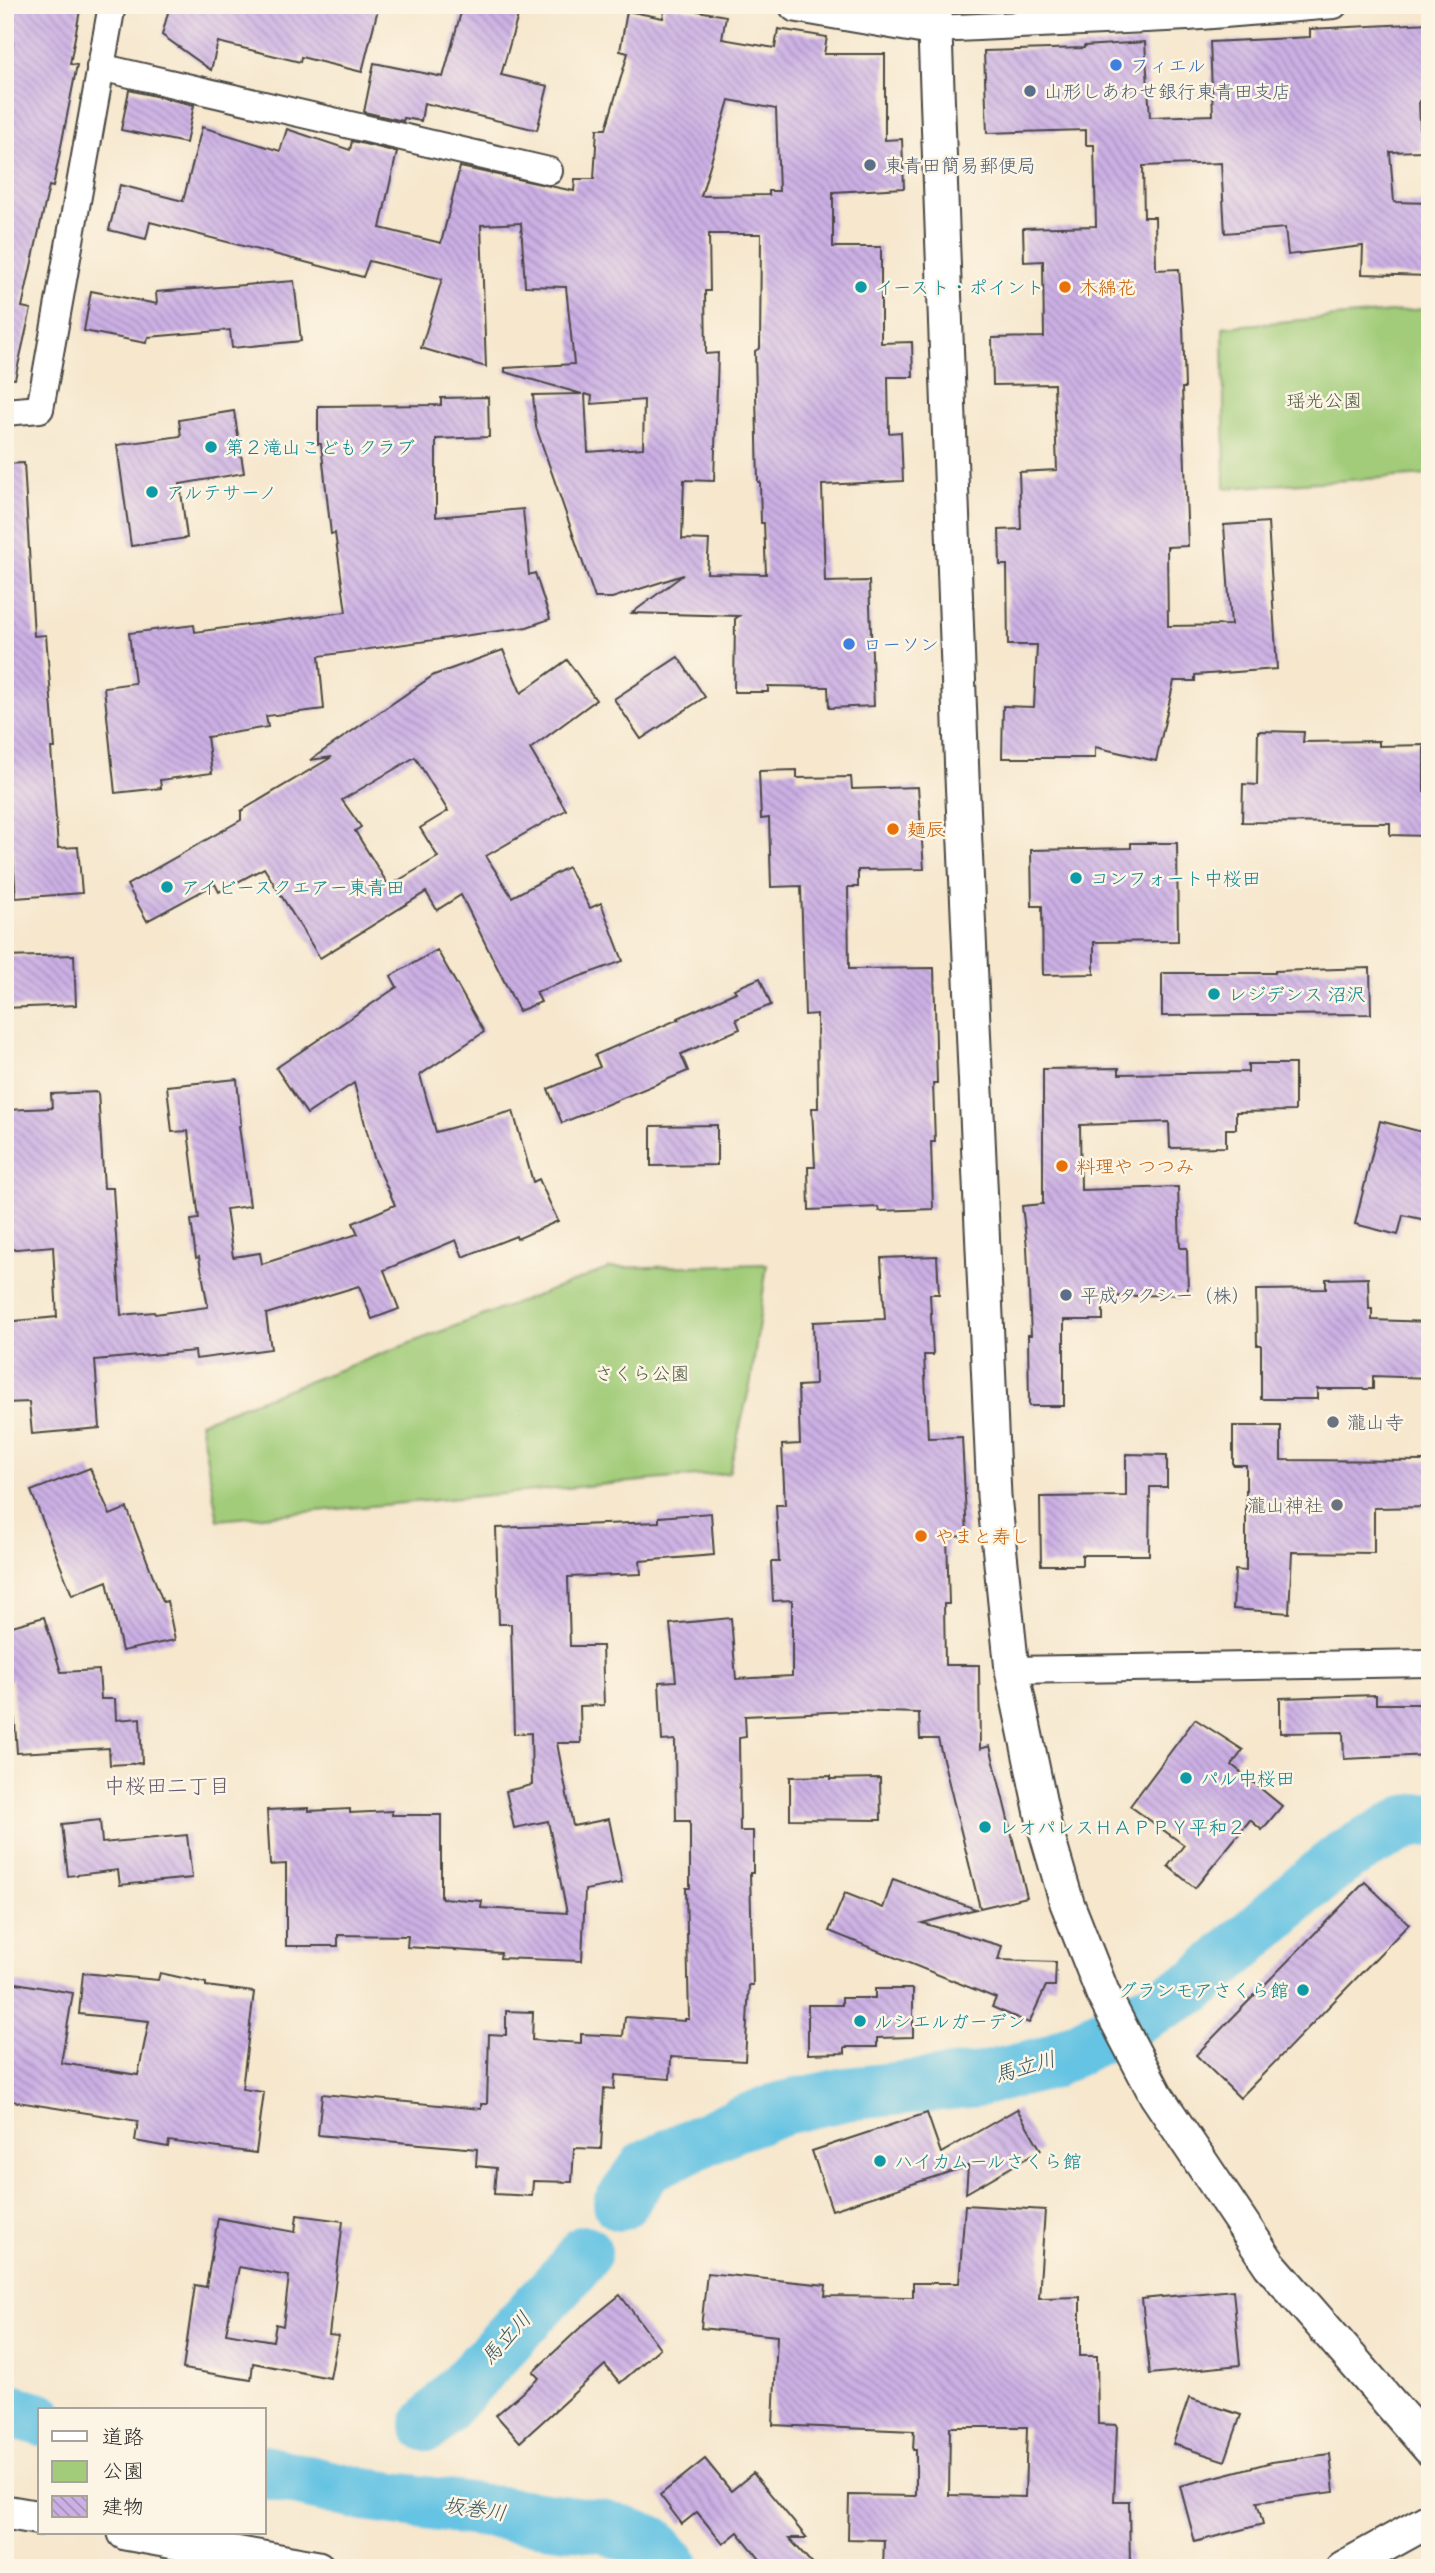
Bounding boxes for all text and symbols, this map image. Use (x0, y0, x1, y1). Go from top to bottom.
place label: フィエル (1130, 53, 1206, 77)
marker: フィエル (1108, 57, 1124, 73)
place label: 山形しあわせ銀行東青田支店 (1044, 79, 1291, 103)
marker: 山形しあわせ銀行東青田支店 (1022, 83, 1038, 99)
place label: 東青田簡易郵便局 (884, 153, 1036, 177)
marker: 東青田簡易郵便局 (862, 157, 878, 173)
place label: イースト・ポイント (875, 275, 1045, 299)
place label: 木綿花 (1079, 275, 1136, 299)
marker: イースト・ポイント (853, 279, 869, 295)
marker: 木綿花 (1057, 279, 1073, 295)
park label: 瑶光公園 (1286, 388, 1362, 412)
place label: 第２滝山こどもクラブ (225, 435, 415, 459)
marker: 第２滝山こどもクラブ (203, 439, 219, 455)
place label: アルテサーノ (166, 480, 277, 504)
marker: アルテサーノ (144, 484, 160, 500)
place label: ローソン (863, 632, 939, 656)
marker: ローソン (841, 636, 857, 652)
place label: 麺辰 (907, 817, 946, 841)
marker: 麺辰 (885, 821, 901, 837)
place label: コンフォート中桜田 (1090, 866, 1261, 890)
marker: コンフォート中桜田 (1068, 870, 1084, 886)
place label: アイビースクエアー東青田 (181, 875, 405, 899)
marker: アイビースクエアー東青田 (159, 879, 175, 895)
place label: レジデンス 沼沢 (1228, 982, 1366, 1006)
marker: レジデンス 沼沢 (1206, 986, 1222, 1002)
place label: 料理や つつみ (1076, 1154, 1195, 1178)
marker: 料理や つつみ (1054, 1158, 1070, 1174)
place label: 平成タクシー（株） (1080, 1283, 1251, 1307)
marker: 平成タクシー（株） (1058, 1287, 1074, 1303)
park label: さくら公園 (594, 1361, 690, 1385)
place label: 瀧山寺 (1347, 1410, 1404, 1434)
marker: 瀧山寺 (1325, 1414, 1341, 1430)
place label: 瀧山神社 (1247, 1493, 1323, 1517)
marker: 瀧山神社 (1329, 1497, 1345, 1513)
place label: やまと寿し (935, 1524, 1030, 1548)
marker: やまと寿し (913, 1528, 929, 1544)
place label: パル中桜田 (1200, 1766, 1295, 1790)
marker: パル中桜田 (1178, 1770, 1194, 1786)
district label: 中桜田二丁目 (104, 1772, 230, 1799)
place label: レオパレスＨＡＰＰＹ平和２ (999, 1815, 1246, 1839)
marker: レオパレスＨＡＰＰＹ平和２ (977, 1819, 993, 1835)
place label: グランモアさくら館 (1118, 1978, 1289, 2002)
marker: グランモアさくら館 (1295, 1982, 1311, 1998)
place label: ルシエルガーデン (874, 2009, 1026, 2033)
marker: ルシエルガーデン (852, 2013, 868, 2029)
water label: 馬立川 (991, 2045, 1059, 2088)
place label: ハイカムールさくら館 (894, 2149, 1082, 2173)
marker: ハイカムールさくら館 (872, 2153, 888, 2169)
water label: 馬立川 (475, 2305, 537, 2370)
legend (38, 2408, 266, 2534)
text: 道路 (102, 2423, 144, 2450)
text: 公園 (102, 2457, 144, 2484)
water label: 坂巻川 (442, 2491, 508, 2526)
text: 建物 (102, 2493, 144, 2520)

